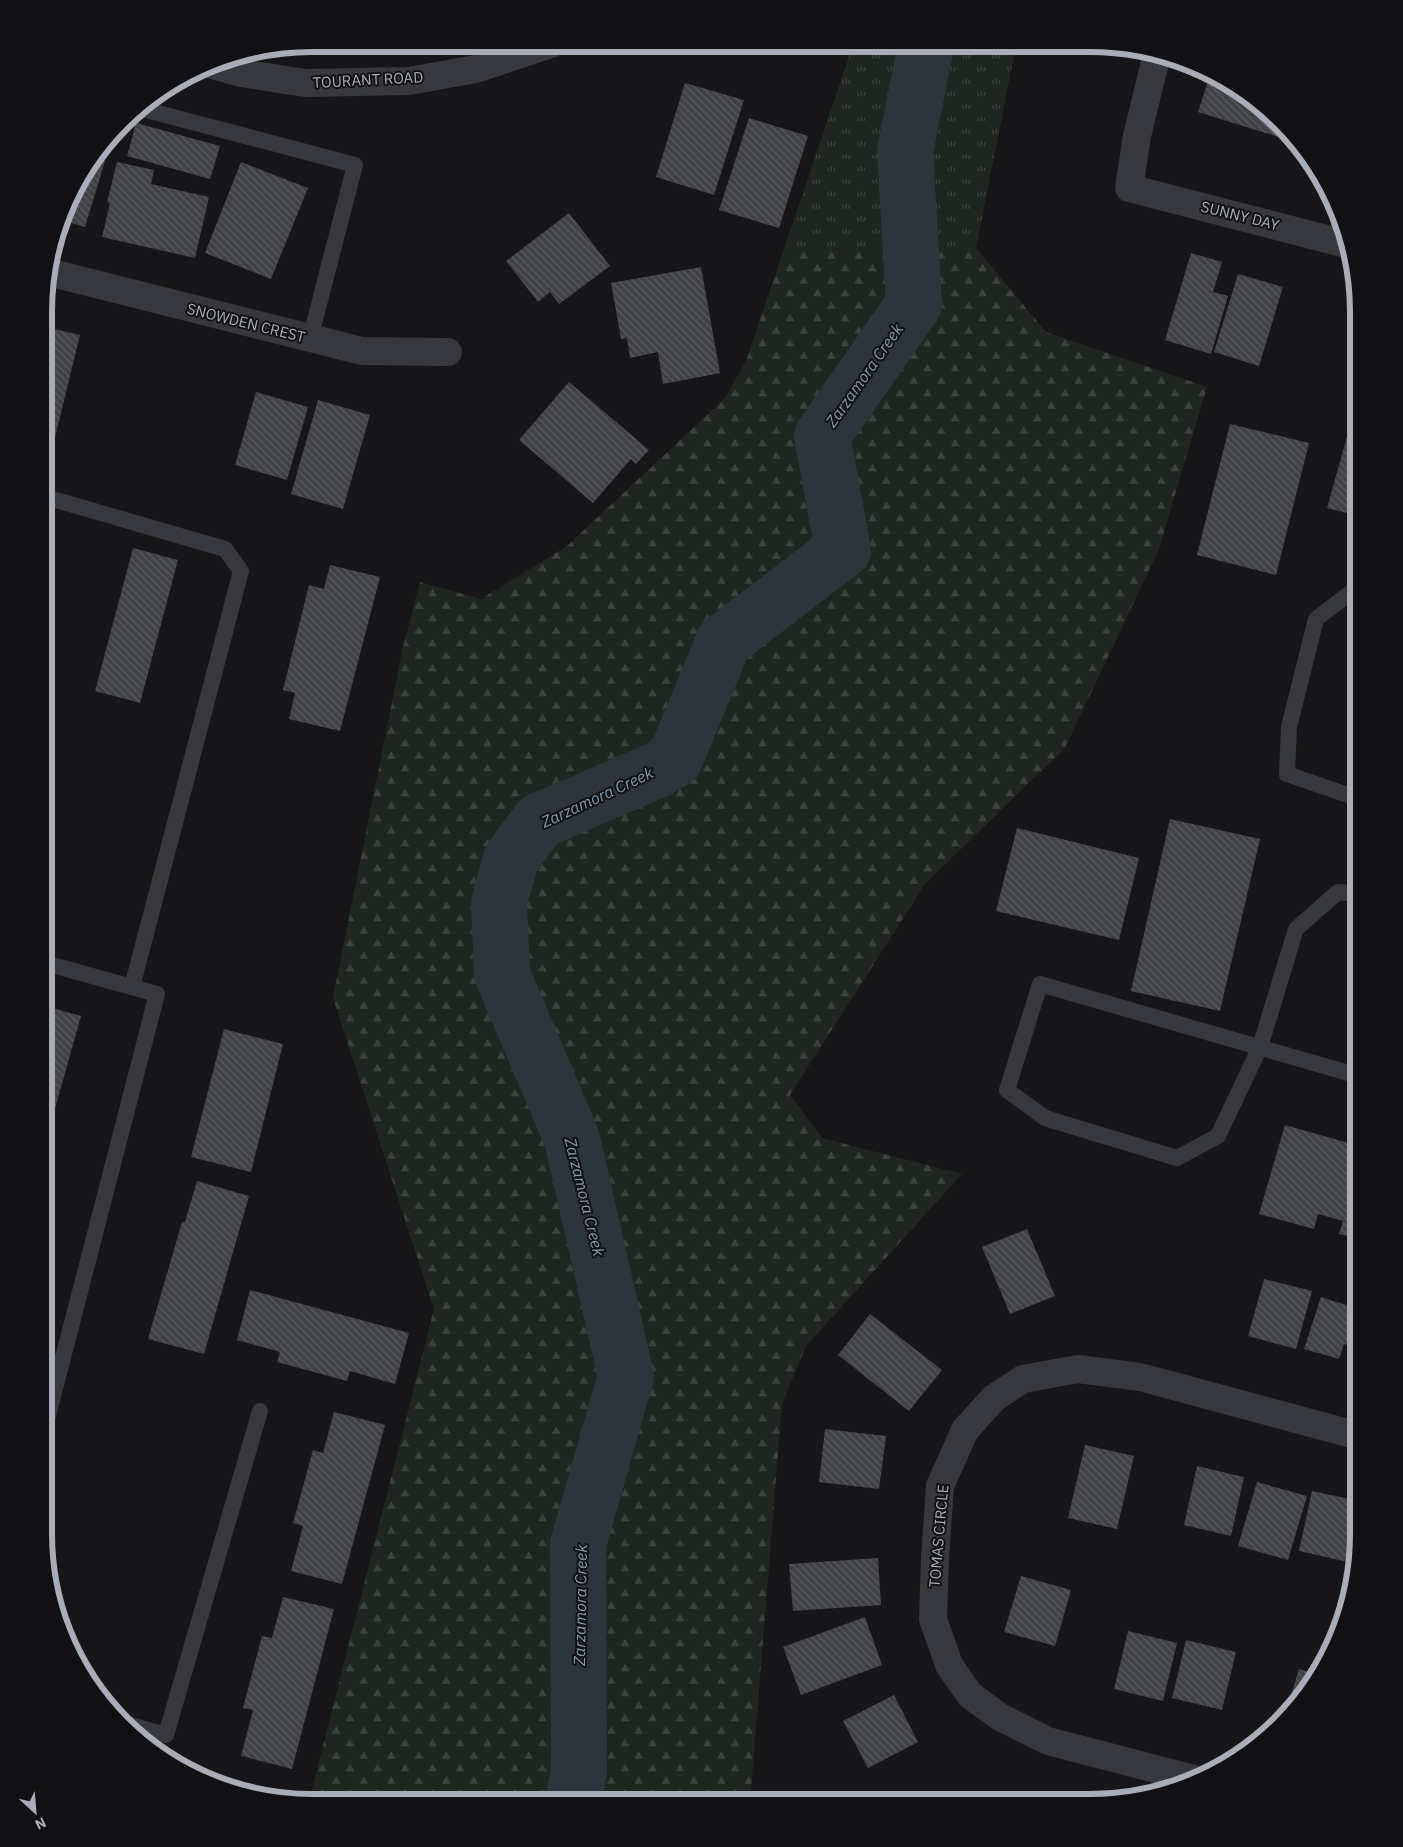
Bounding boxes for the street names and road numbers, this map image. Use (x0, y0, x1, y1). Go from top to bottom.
street label: TOURANT ROAD (312, 67, 424, 92)
street label: SUNNY DAY (1199, 197, 1281, 234)
street label: SNOWDEN CREST (185, 299, 308, 346)
street label: TOMAS CIRCLE (925, 1484, 952, 1588)

